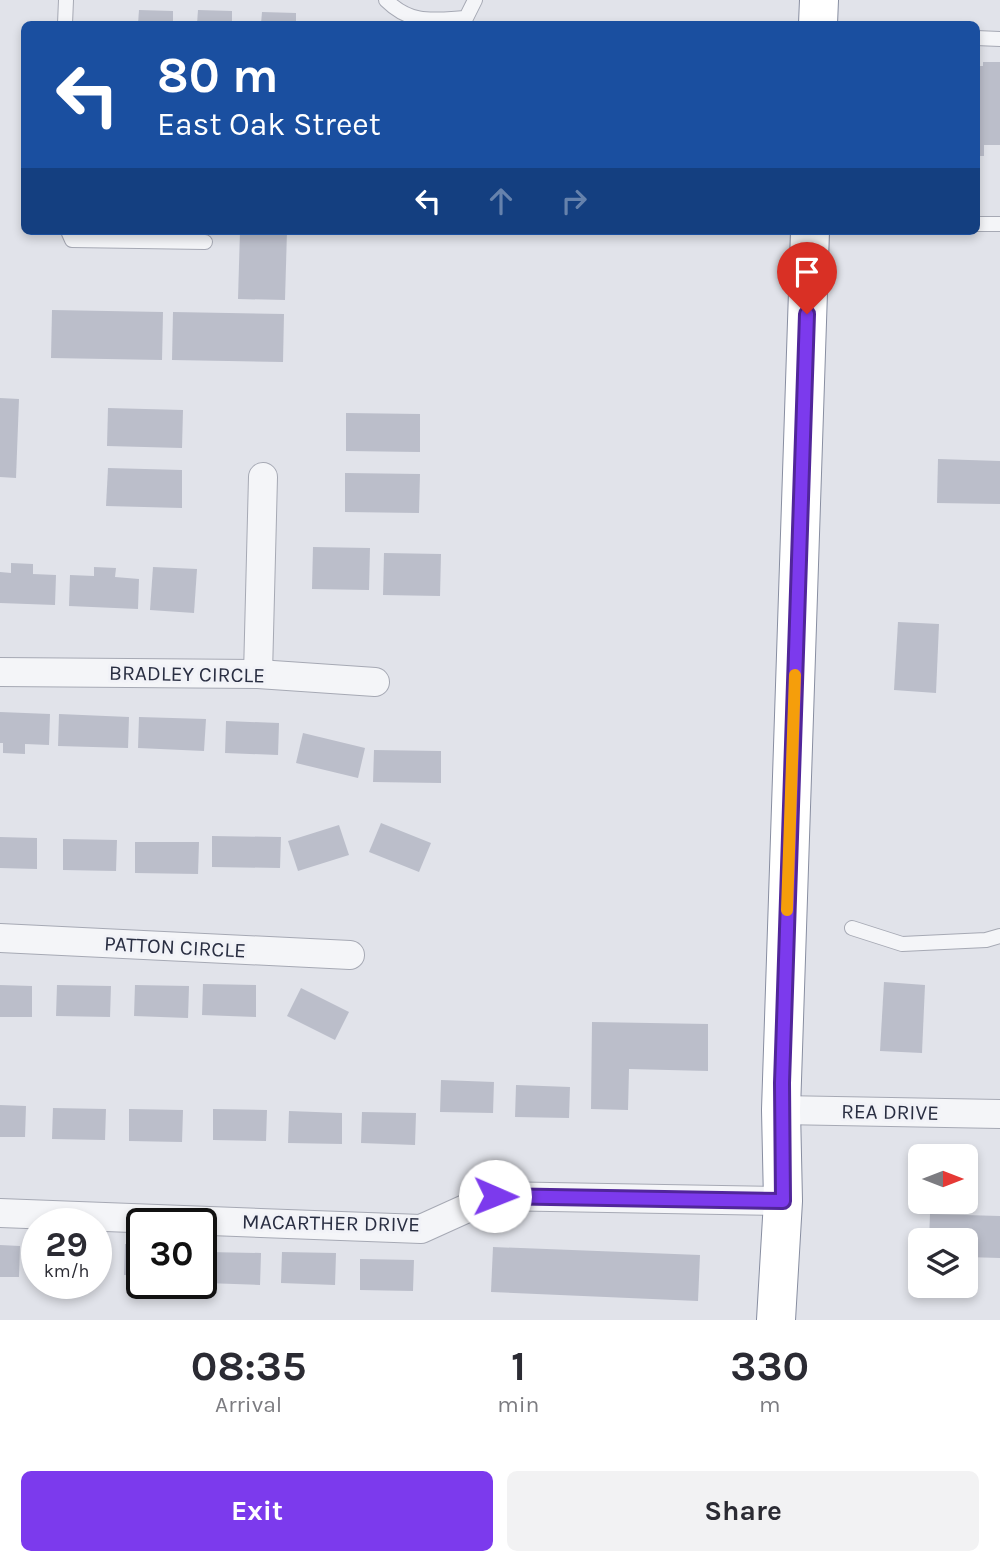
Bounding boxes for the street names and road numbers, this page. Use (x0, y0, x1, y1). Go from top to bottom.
street label: BRADLEY CIRCLE (109, 661, 265, 687)
street label: PATTON CIRCLE (103, 931, 247, 963)
street label: REA DRIVE (841, 1099, 939, 1125)
street label: MACARTHER DRIVE (242, 1209, 420, 1237)

